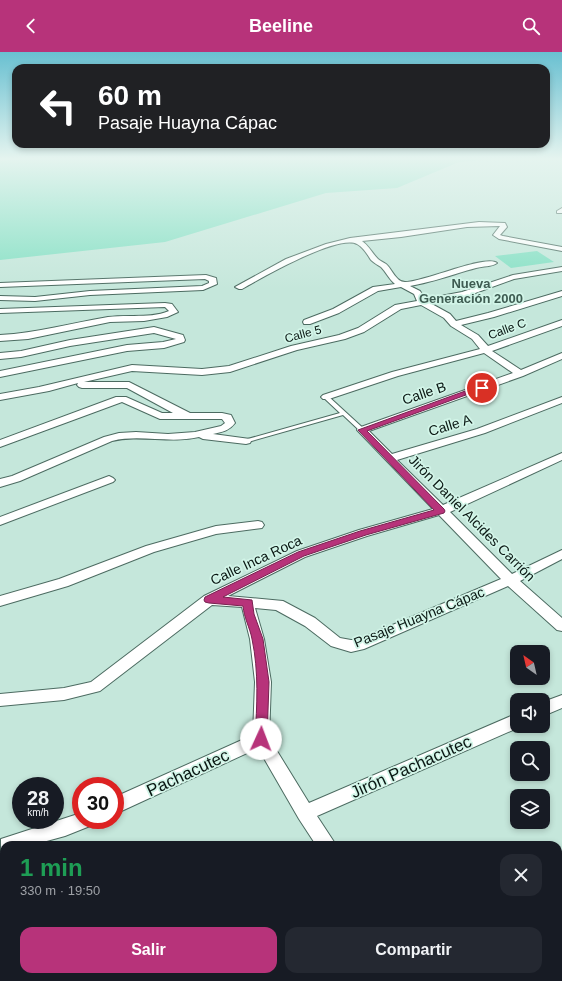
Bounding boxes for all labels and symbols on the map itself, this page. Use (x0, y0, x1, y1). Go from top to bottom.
district label: Nueva Generación 2000 (419, 276, 523, 306)
street label: Calle C (486, 316, 528, 342)
street label: Calle 5 (283, 322, 323, 346)
pin (465, 371, 499, 405)
street label: Calle B (400, 378, 448, 408)
street label: Calle A (426, 411, 474, 439)
street label: Jirón Daniel Alcides Carrión (406, 452, 538, 584)
street label: Calle Inca Roca (208, 532, 304, 588)
street label: Pasaje Huayna Cápac (351, 583, 487, 651)
north arrow (510, 645, 550, 685)
position arrow (240, 718, 282, 760)
street label: Jirón Pachacutec (348, 732, 475, 802)
street label: Pachacutec (144, 745, 233, 800)
speed limit sign: 30 (72, 777, 124, 829)

